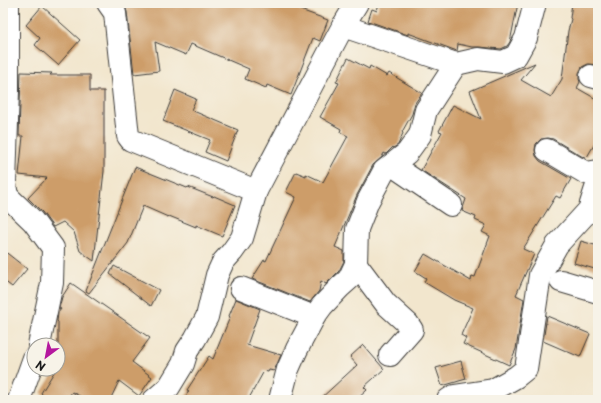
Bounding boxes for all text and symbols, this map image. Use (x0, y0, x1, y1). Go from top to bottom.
north arrow (26, 337, 66, 377)
text: N (32, 356, 49, 375)

